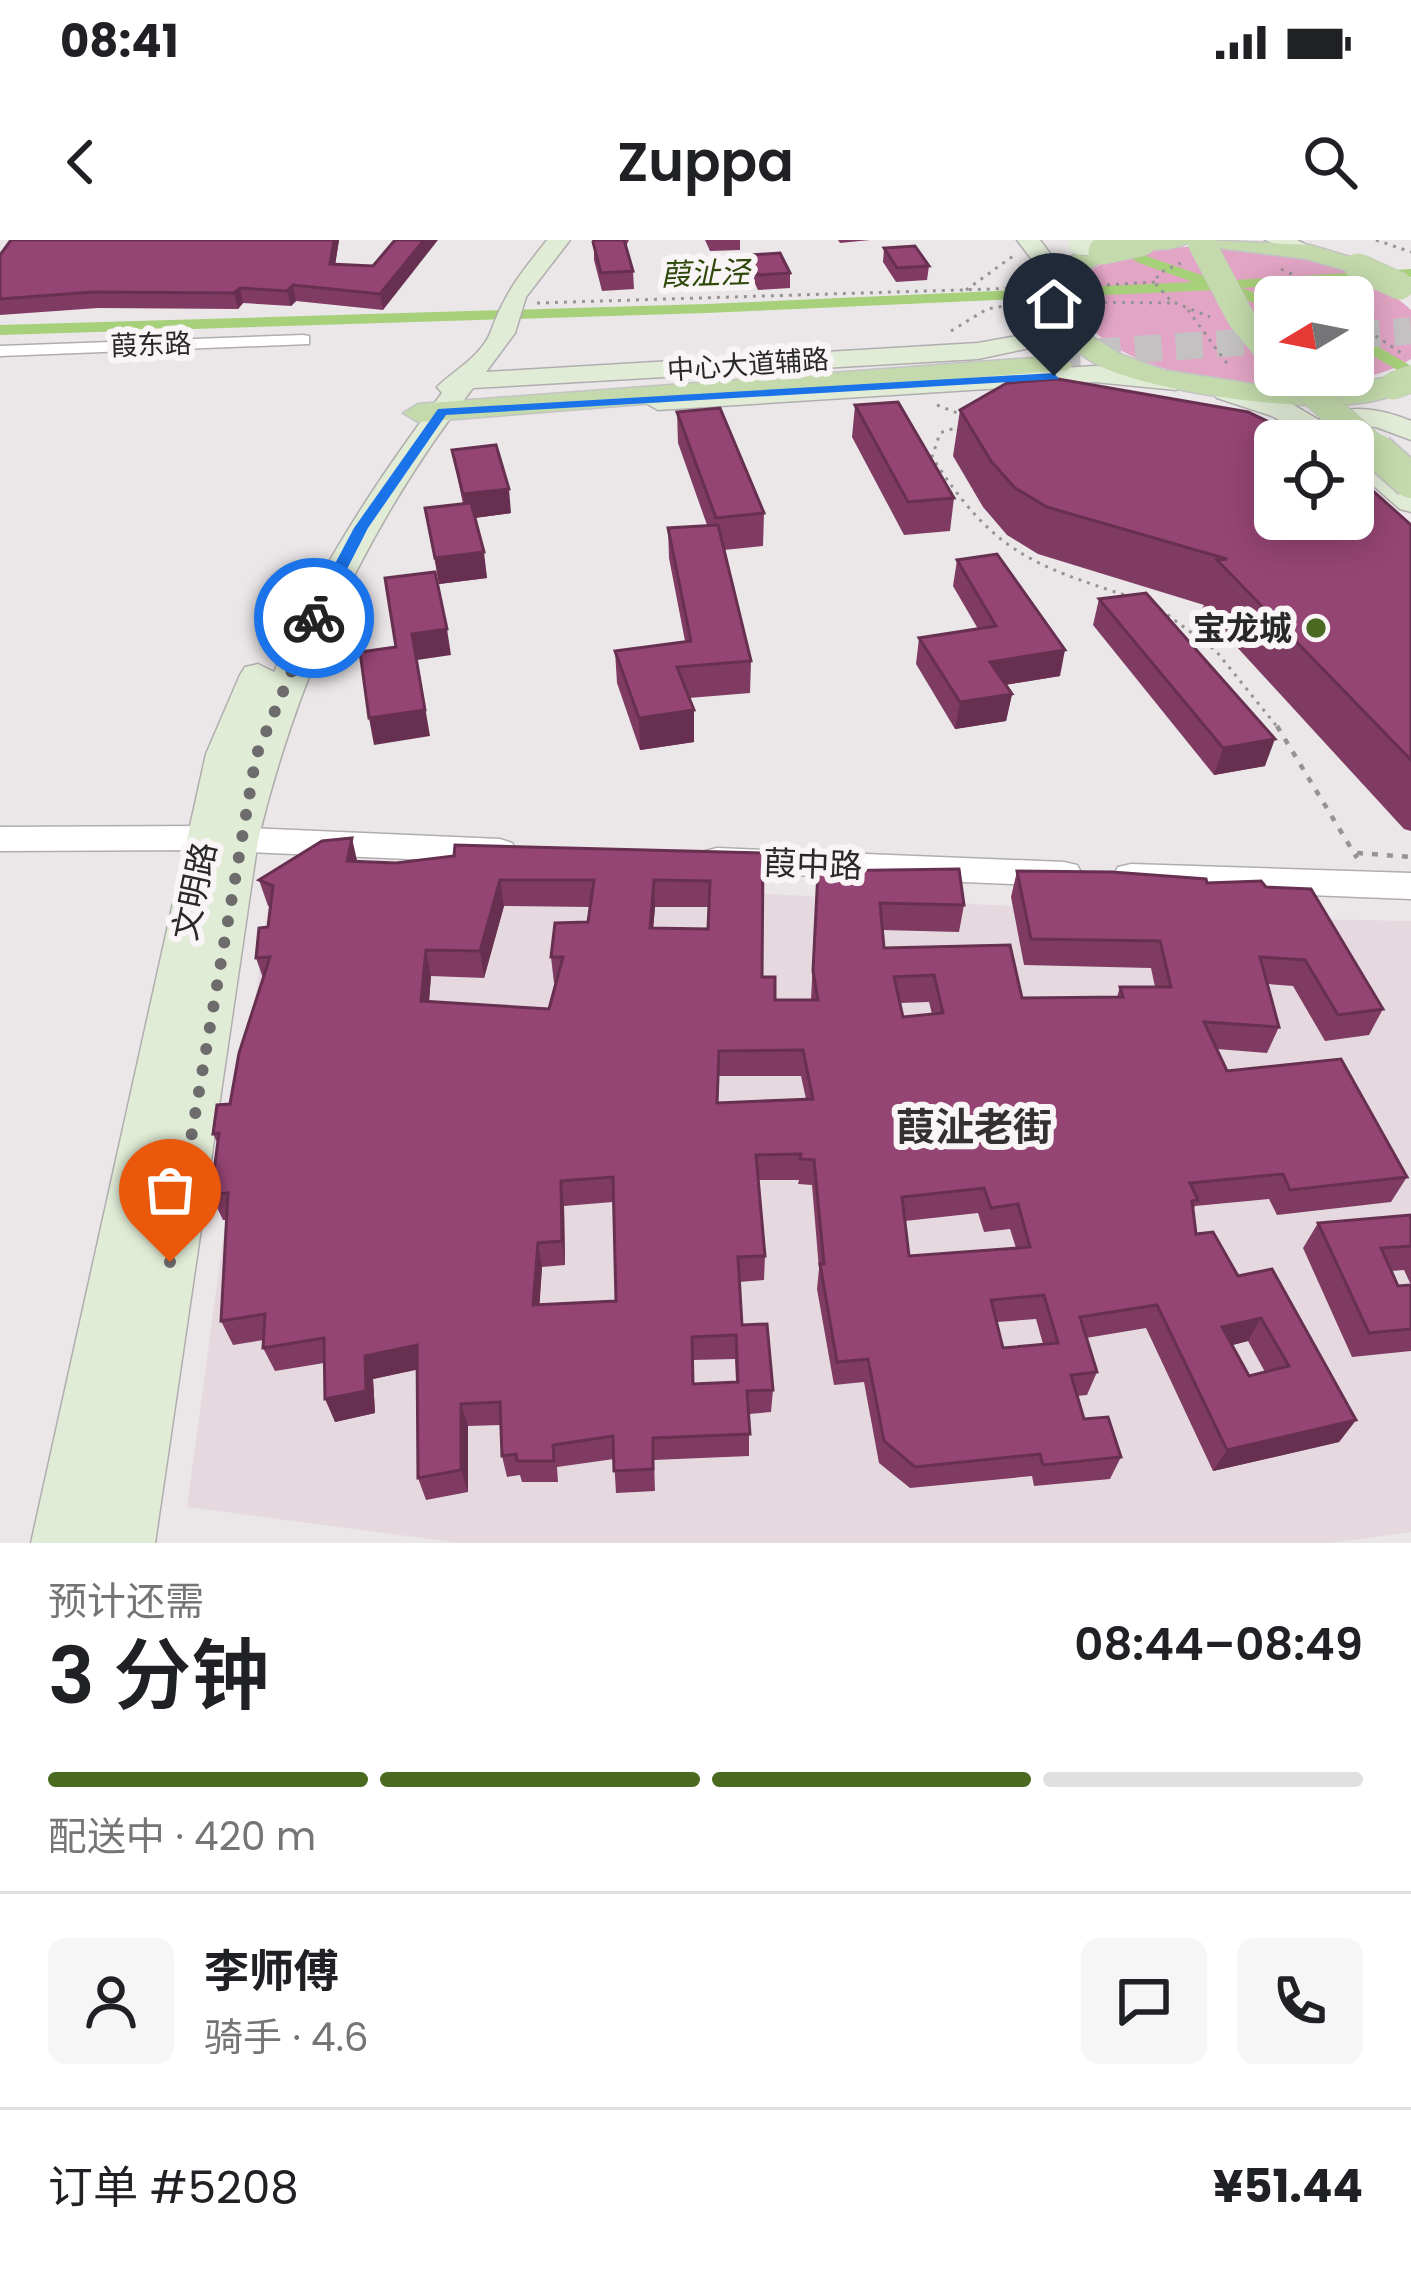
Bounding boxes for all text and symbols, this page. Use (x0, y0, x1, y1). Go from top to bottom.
text: 08:41 (60, 10, 179, 73)
text: Zuppa (617, 124, 794, 200)
icon: back (48, 129, 114, 195)
icon: search (1297, 129, 1363, 195)
water label: 葭沚泾 (659, 250, 754, 297)
pin (1003, 253, 1105, 376)
icon: home (1021, 271, 1087, 337)
north arrow (1254, 276, 1374, 396)
map controls (1254, 276, 1374, 540)
street label: 葭东路 (110, 325, 192, 364)
street label: 中心大道辅路 (666, 340, 830, 389)
button: locate (1254, 420, 1374, 540)
courier (254, 558, 374, 678)
icon: bike (281, 585, 347, 651)
place label: 宝龙城 (1193, 605, 1292, 652)
marker: 宝龙城 (1303, 615, 1329, 641)
street label: 文明路 (161, 838, 228, 944)
street label: 葭中路 (763, 839, 863, 890)
district label: 葭沚老街 (896, 1100, 1052, 1155)
pin (119, 1139, 221, 1262)
icon: bag (137, 1157, 203, 1223)
text: 预计还需 (48, 1574, 204, 1629)
text: 08:44–08:49 (1074, 1613, 1363, 1676)
text: 3 分钟 (48, 1621, 269, 1730)
text: 配送中 · 420 m (48, 1809, 316, 1864)
button: person (48, 1938, 174, 2064)
button: chat (1081, 1938, 1207, 2064)
button: phone (1237, 1938, 1363, 2064)
text: 李师傅 (204, 1940, 339, 2003)
text: 骑手 · 4.6 (204, 2010, 369, 2065)
text: ¥51.44 (1213, 2155, 1363, 2218)
text: 订单 #5208 (48, 2156, 299, 2219)

